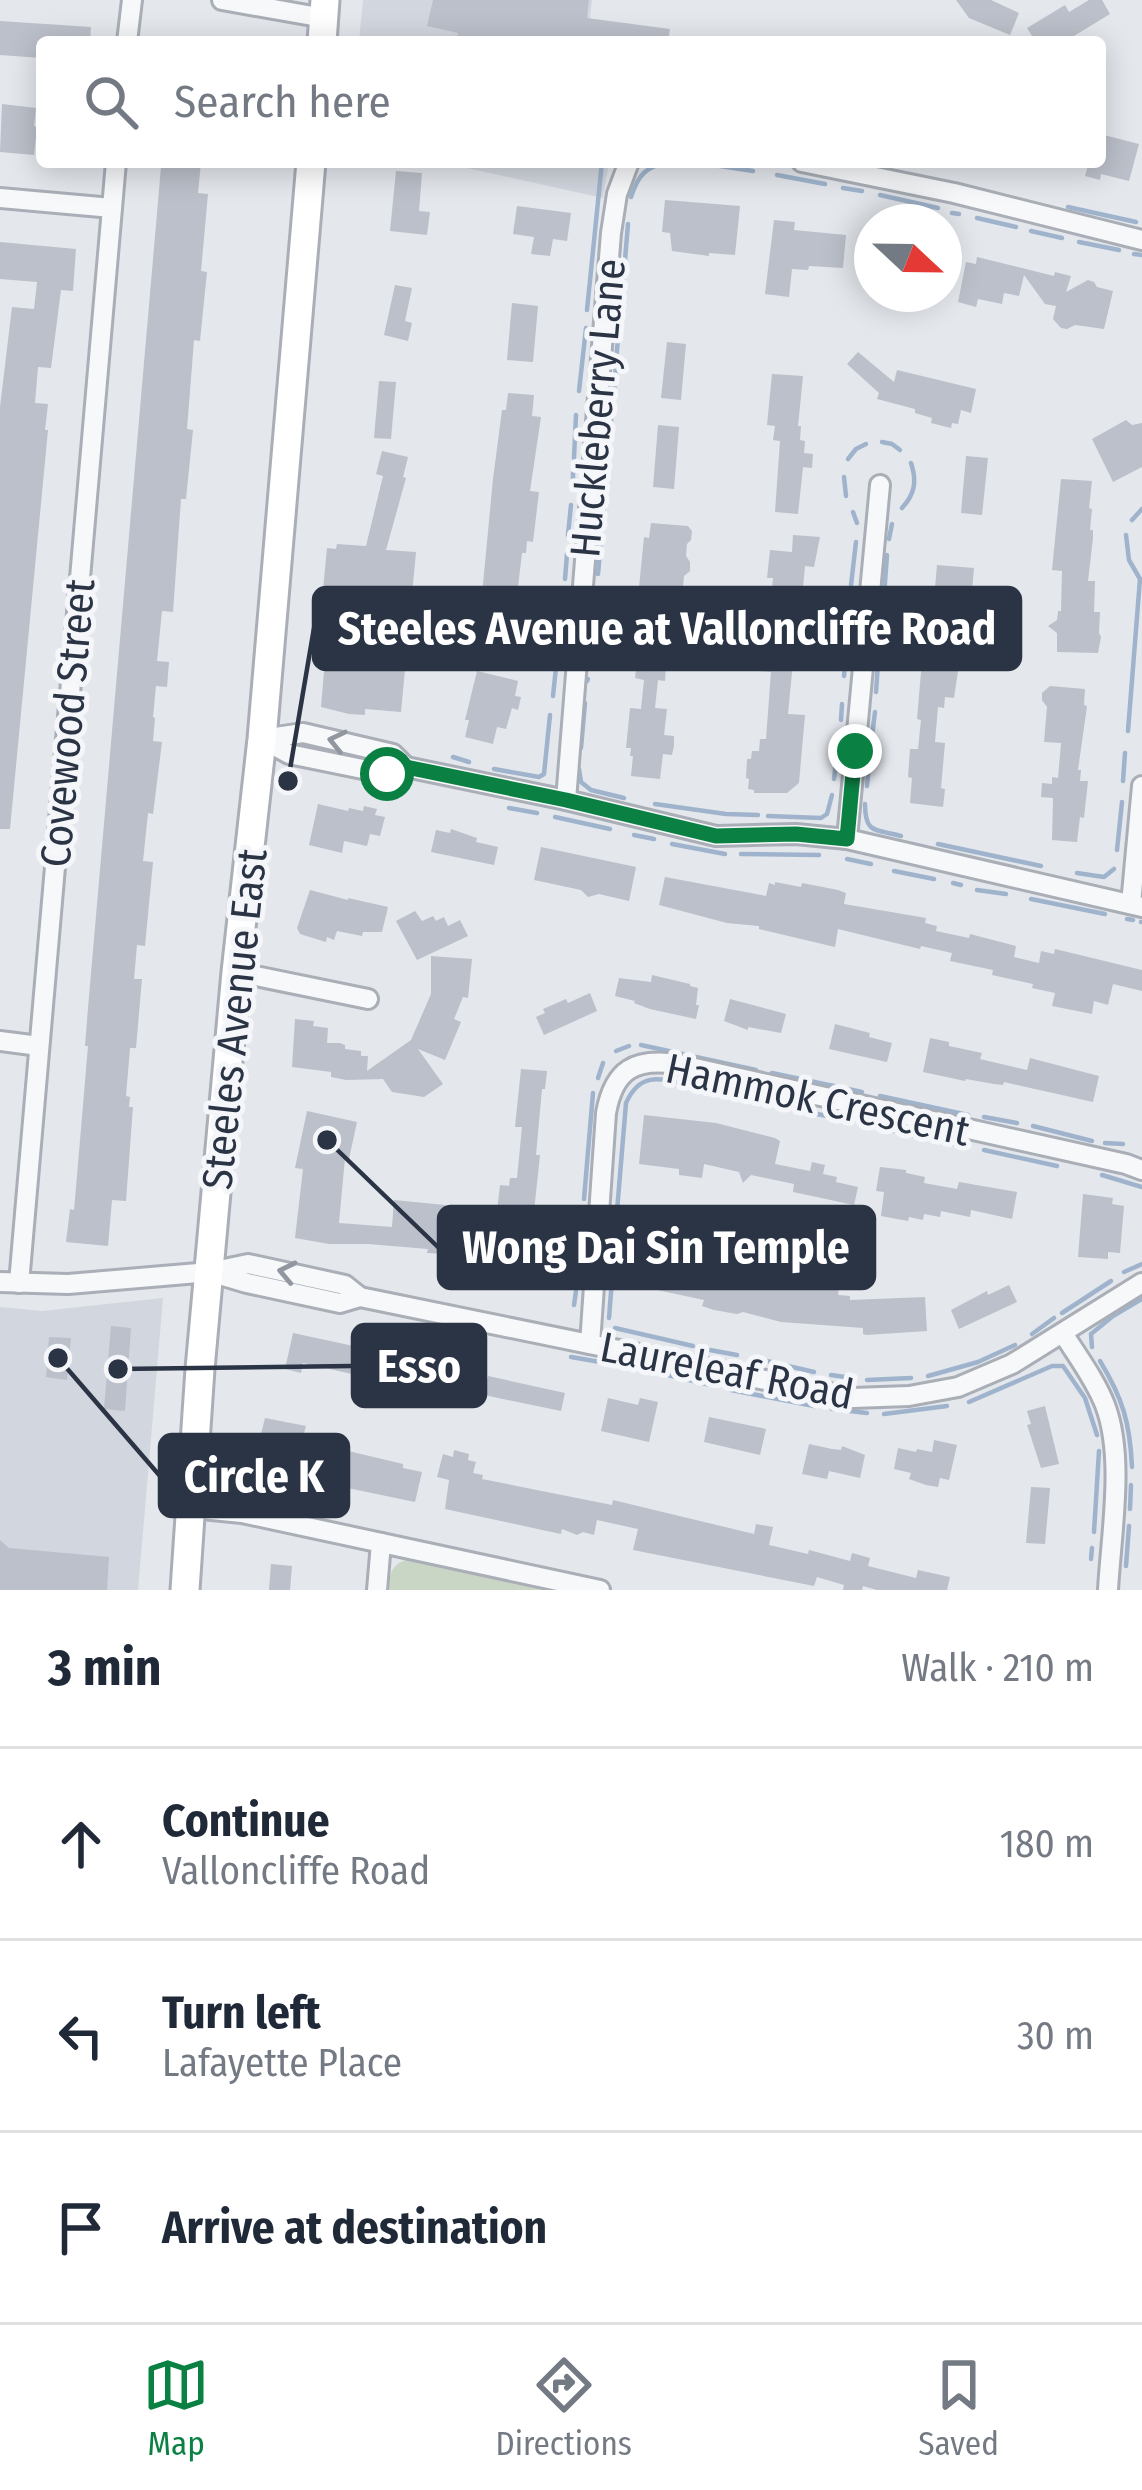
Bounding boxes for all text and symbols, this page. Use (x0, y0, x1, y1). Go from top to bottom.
search box (36, 36, 1106, 168)
icon: search (78, 69, 144, 135)
text: Search here (174, 75, 391, 129)
north arrow (854, 204, 962, 312)
street label: Huckleberry Lane (560, 257, 636, 559)
street label: Covewood Street (30, 577, 106, 869)
callout: Steeles Avenue at Valloncliffe Road (314, 588, 1020, 669)
text: Steeles Avenue at Valloncliffe Road (338, 602, 996, 656)
route end (828, 724, 882, 778)
one-way arrow (328, 730, 348, 755)
route start (360, 747, 414, 801)
street label: Steeles Avenue East (192, 846, 278, 1192)
street label: Hammok Crescent (662, 1043, 974, 1157)
callout: Wong Dai Sin Temple (439, 1207, 874, 1288)
text: Wong Dai Sin Temple (462, 1221, 850, 1275)
one-way arrow (277, 1260, 297, 1286)
street label: Laureleaf Road (596, 1322, 858, 1420)
callout: Esso (353, 1325, 485, 1406)
text: Esso (377, 1340, 461, 1394)
callout: Circle K (160, 1435, 348, 1516)
text: Circle K (184, 1450, 325, 1504)
text: 3 min (48, 1637, 162, 1699)
text: Walk · 210 m (901, 1645, 1094, 1691)
text: Continue (162, 1794, 330, 1848)
icon: ahead (48, 1811, 114, 1877)
text: 180 m (1000, 1821, 1094, 1867)
text: Valloncliffe Road (162, 1848, 430, 1894)
text: Turn left (162, 1986, 321, 2040)
icon: left (48, 2003, 114, 2069)
text: 30 m (1017, 2013, 1094, 2059)
text: Lafayette Place (162, 2040, 402, 2086)
icon: arrive (48, 2195, 114, 2261)
text: Arrive at destination (162, 2201, 547, 2255)
tab: Map (143, 2352, 209, 2464)
tab: Directions (495, 2352, 632, 2464)
tab: Saved (918, 2352, 999, 2464)

